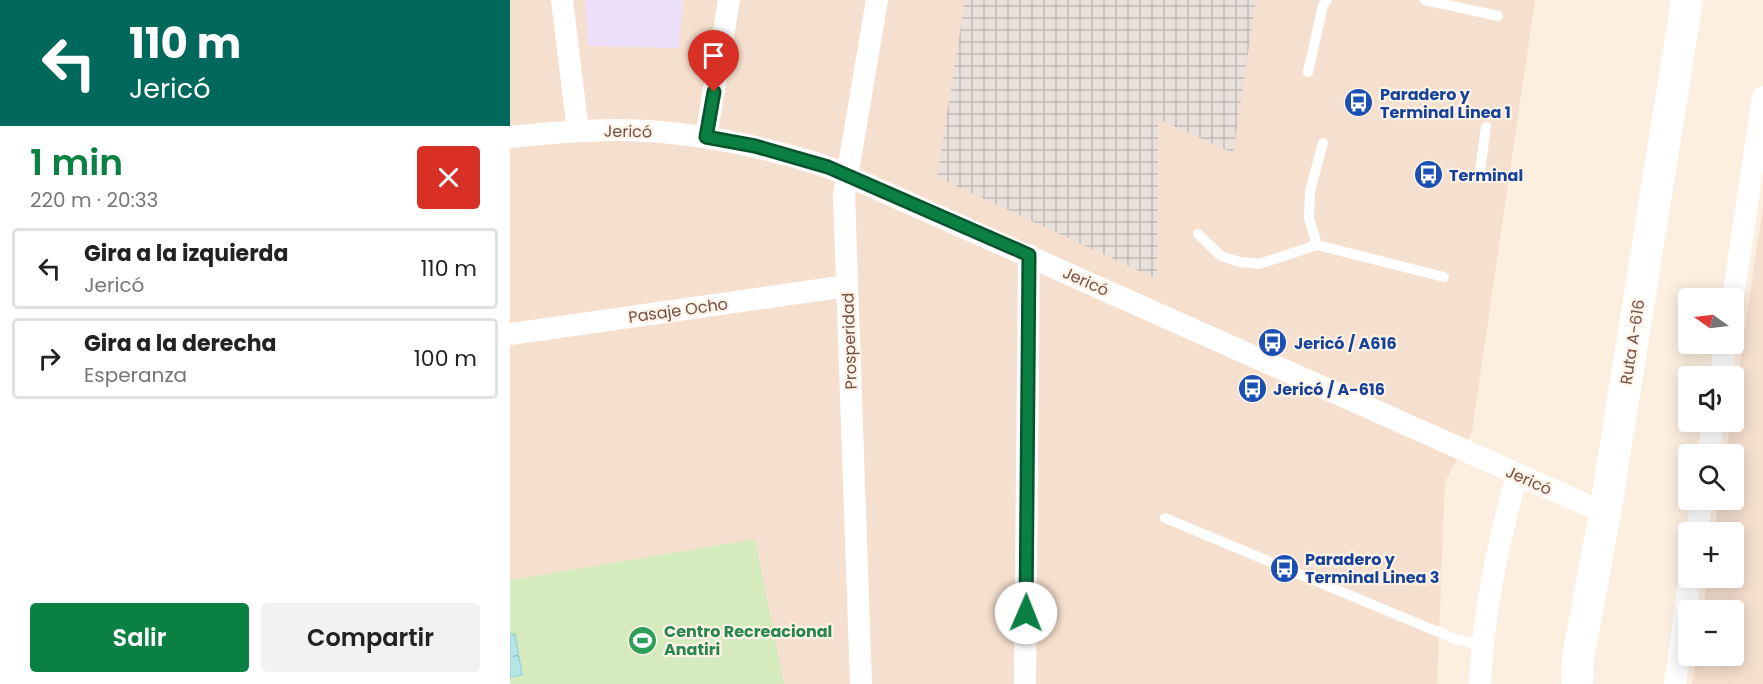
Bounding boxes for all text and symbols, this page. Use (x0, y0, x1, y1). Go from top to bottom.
text: 110 m (129, 14, 241, 73)
icon: left (30, 24, 108, 102)
pin (688, 30, 739, 92)
icon: arrive (697, 39, 730, 72)
text: Jericó (129, 70, 210, 107)
place label: Paradero y Terminal Linea 1 (1380, 83, 1511, 124)
bus stop icon: Paradero y Terminal Linea 1 (1343, 87, 1375, 119)
street label: Jericó (604, 120, 652, 143)
text: 1 min (30, 137, 123, 188)
button: close (417, 146, 480, 209)
bus stop icon: Terminal (1412, 159, 1444, 191)
place label: Terminal (1449, 164, 1523, 187)
text: 220 m · 20:33 (30, 186, 158, 214)
text: Gira a la izquierda (84, 238, 288, 269)
icon: left (33, 252, 66, 285)
text: 110 m (421, 253, 477, 284)
street label: Jericó (1059, 261, 1113, 302)
text: Jericó (84, 271, 144, 299)
north arrow (1678, 288, 1744, 354)
map controls (1678, 288, 1744, 666)
street label: Pasaje Ocho (627, 292, 729, 329)
street label: Prosperidad (836, 292, 863, 390)
street label: Ruta A-616 (1614, 298, 1651, 386)
bus stop icon: Jericó / A616 (1257, 327, 1289, 359)
text: Gira a la derecha (84, 328, 277, 359)
place label: Jericó / A616 (1294, 332, 1397, 355)
icon: right (33, 342, 66, 375)
text: 100 m (414, 343, 477, 374)
text: Esperanza (84, 361, 187, 389)
button: sound (1678, 366, 1744, 432)
bus stop icon: Jericó / A-616 (1236, 373, 1268, 405)
place label: Jericó / A-616 (1273, 378, 1385, 401)
button: search (1678, 444, 1744, 510)
street label: Jericó (1502, 460, 1556, 501)
button: + (1678, 522, 1744, 588)
place label: Paradero y Terminal Linea 3 (1305, 548, 1440, 589)
bus stop icon: Paradero y Terminal Linea 3 (1268, 552, 1300, 584)
position arrow (994, 581, 1058, 645)
button: − (1678, 600, 1744, 666)
button: Salir (30, 603, 249, 672)
button: Compartir (261, 603, 480, 672)
place label: Centro Recreacional Anatiri (664, 620, 832, 661)
sports icon: Centro Recreacional Anatiri (627, 624, 659, 656)

